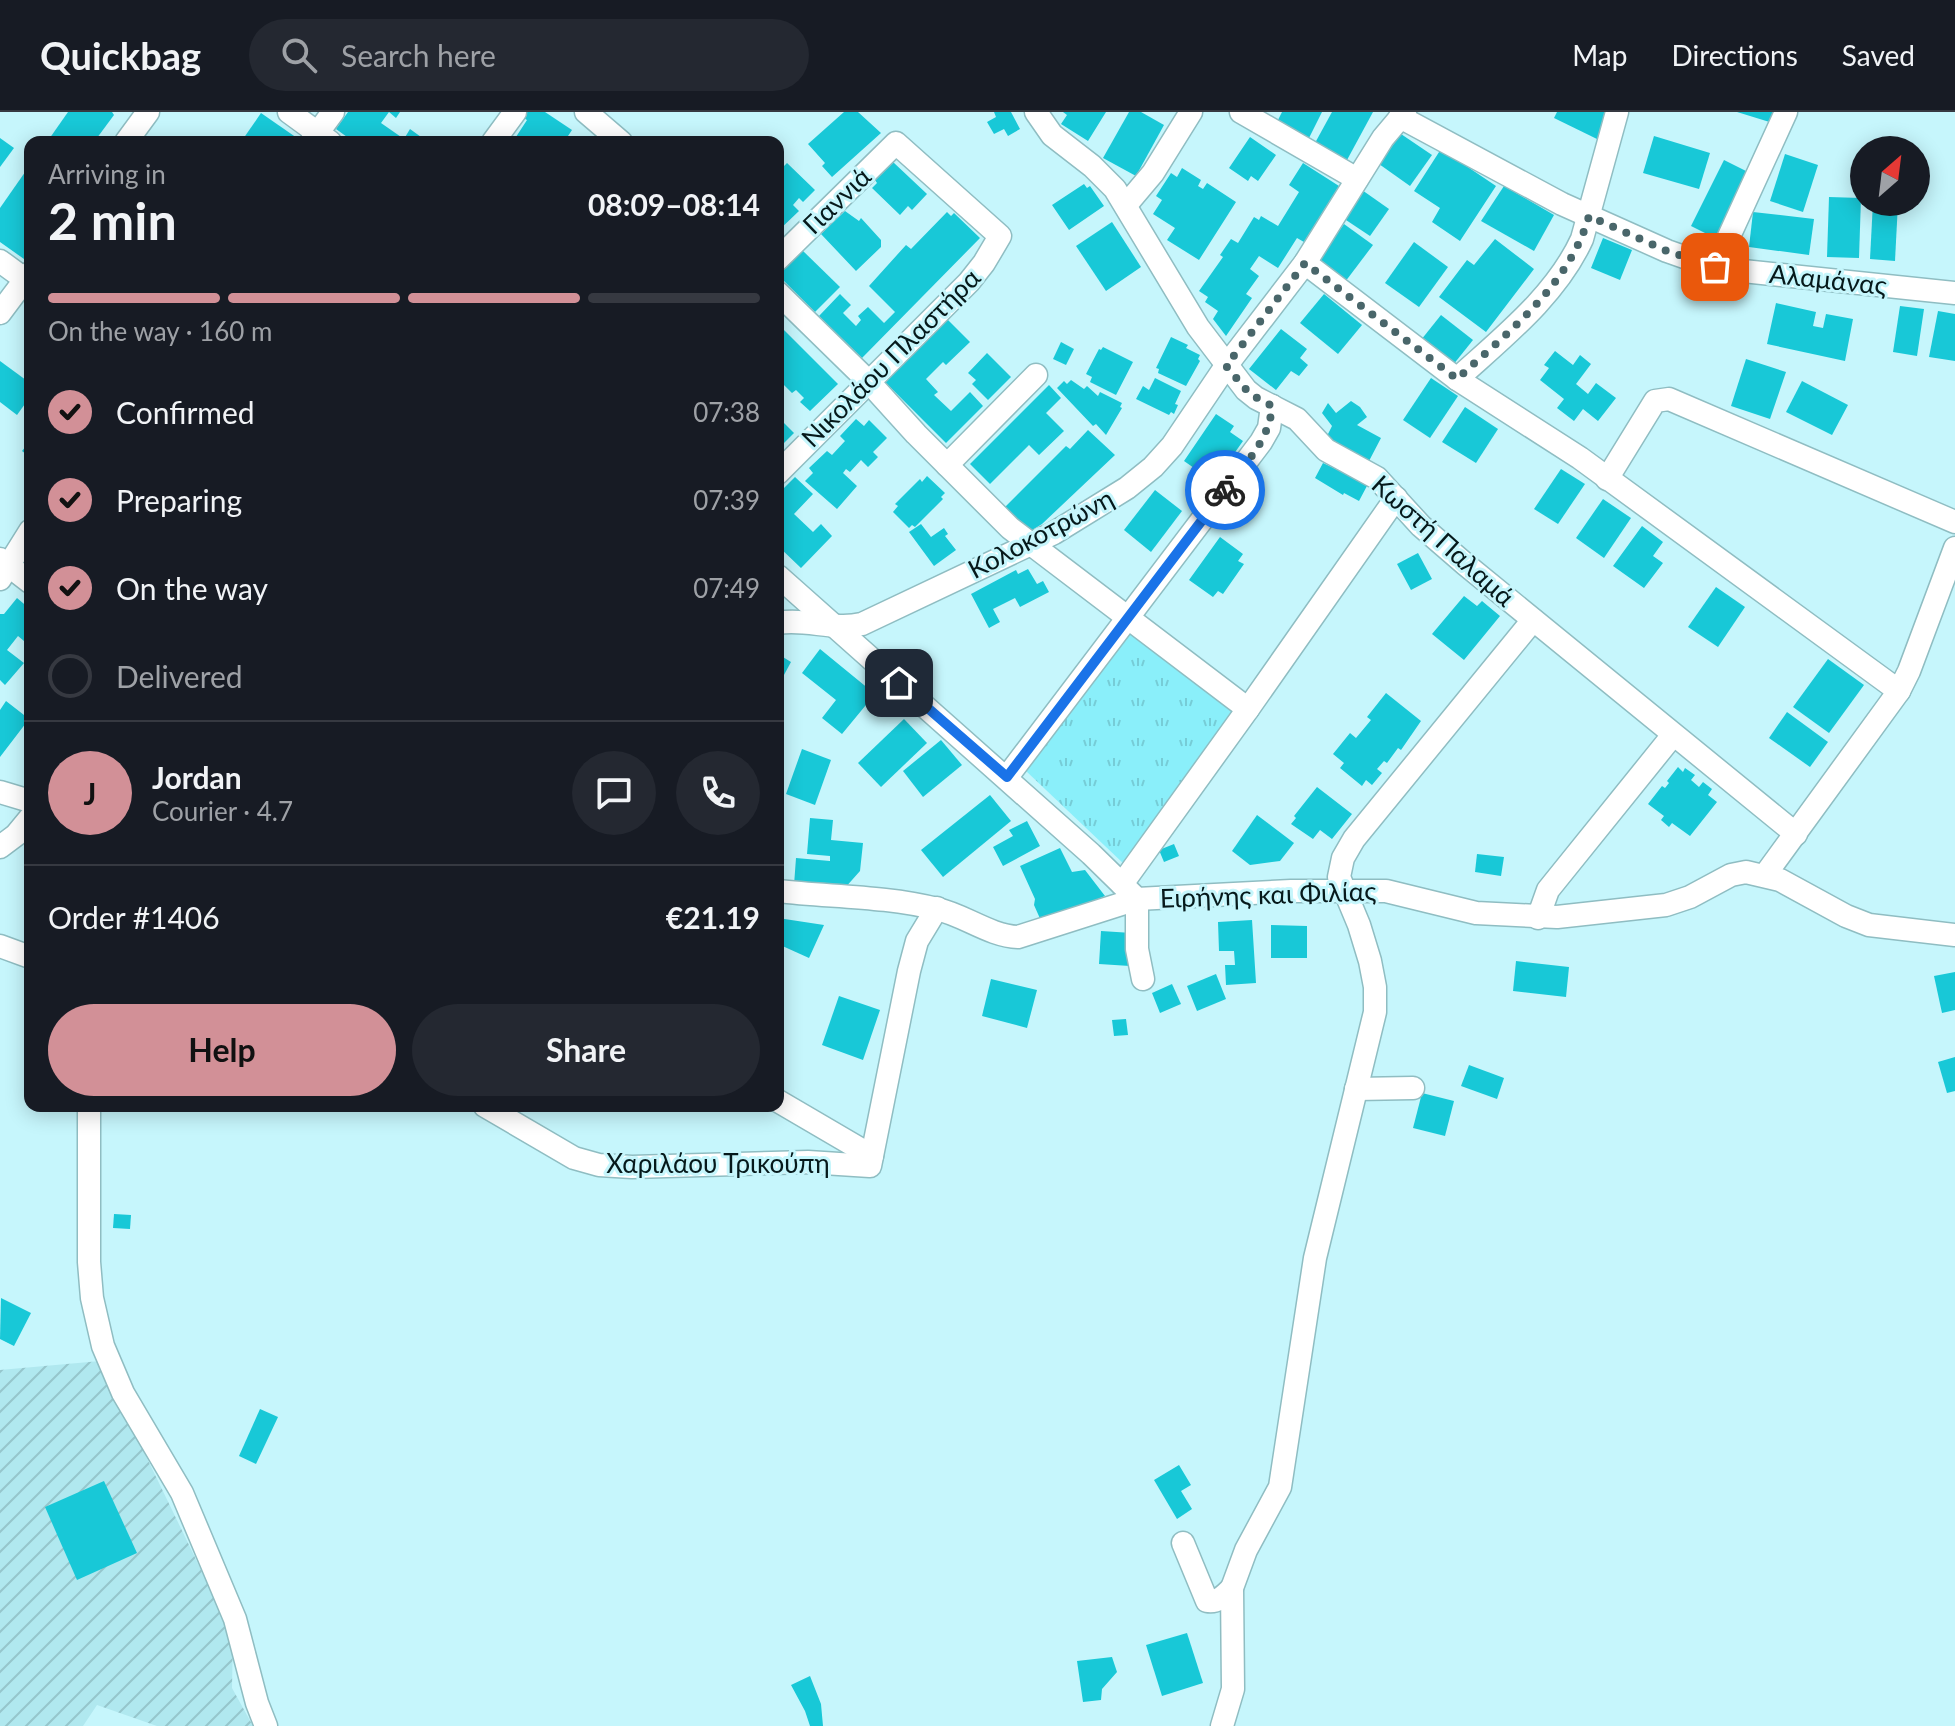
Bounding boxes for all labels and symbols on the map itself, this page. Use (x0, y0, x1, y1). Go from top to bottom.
north arrow (1850, 136, 1930, 216)
street label: Γιαννιά (796, 160, 877, 240)
pin (1681, 233, 1749, 301)
street label: Αλαμάνας (1768, 257, 1888, 301)
street label: Νικολάου Πλαστήρα (794, 261, 987, 453)
courier (1185, 450, 1265, 530)
street label: Κωστή Παλαμά (1366, 468, 1522, 613)
street label: Κολοκοτρώνη (962, 481, 1119, 585)
pin (865, 649, 933, 717)
street label: Ειρήνης και Φιλίας (1159, 874, 1377, 914)
street label: Χαριλάου Τρικούπη (606, 1147, 830, 1179)

